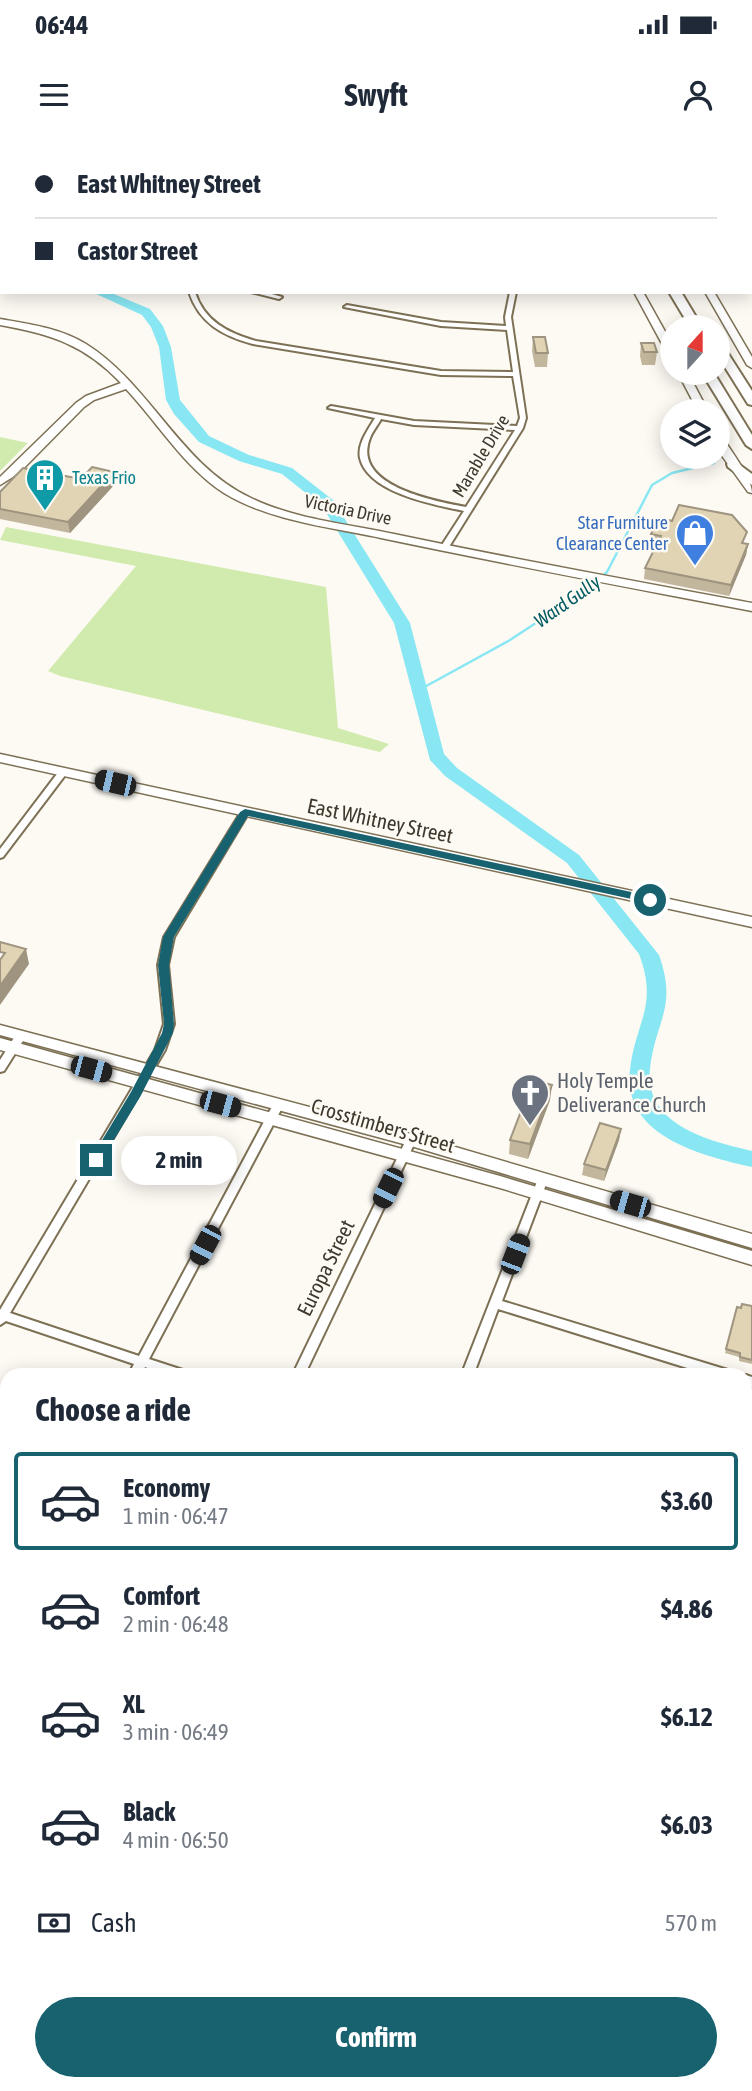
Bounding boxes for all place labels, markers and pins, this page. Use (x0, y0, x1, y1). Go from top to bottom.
building icon: Texas Frio (24, 457, 66, 512)
place label: Texas Frio (72, 467, 136, 488)
place label: Star Furniture Clearance Center (556, 512, 669, 554)
shop icon: Star Furniture Clearance Center (674, 512, 716, 567)
place label: Holy Temple Deliverance Church (557, 1068, 707, 1116)
church icon: Holy Temple Deliverance Church (509, 1072, 551, 1127)

